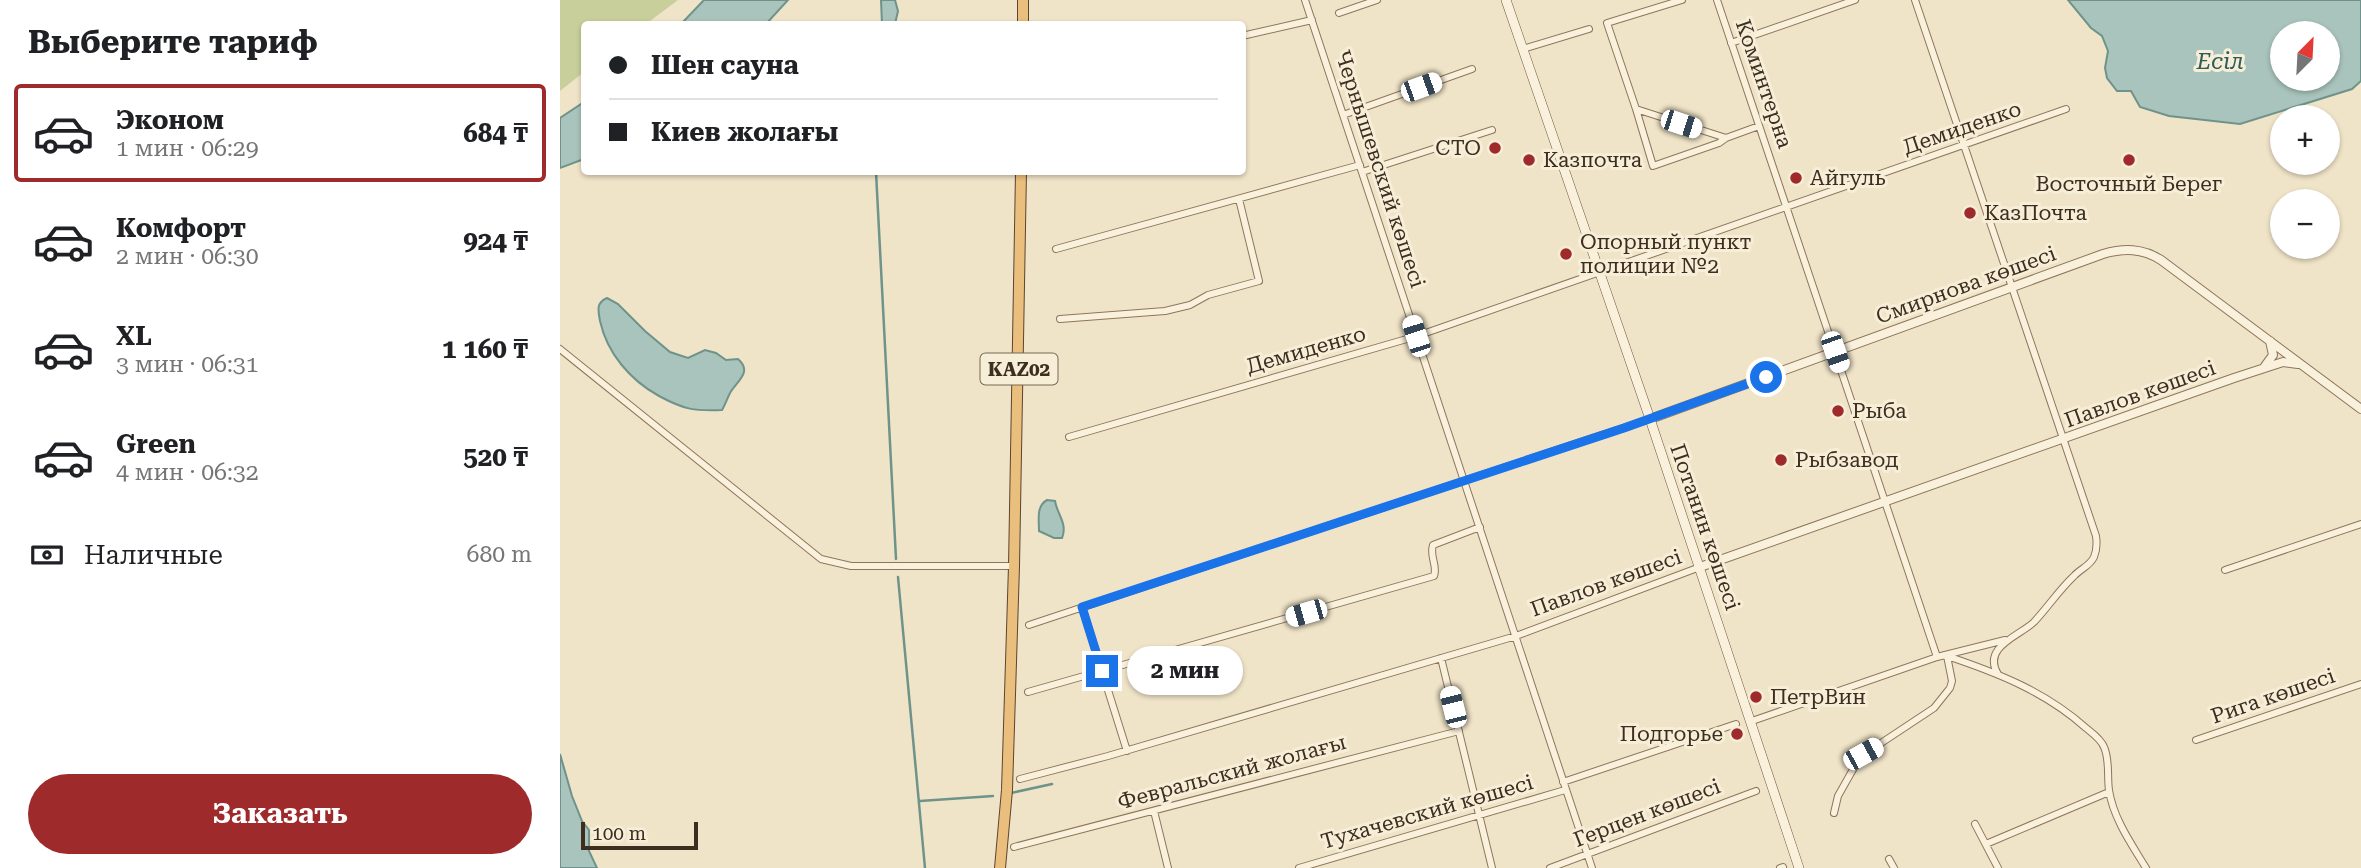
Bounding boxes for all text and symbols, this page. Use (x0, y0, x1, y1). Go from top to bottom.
street label: Коминтерна (1731, 16, 1797, 152)
north arrow (2270, 21, 2340, 91)
map controls (2270, 21, 2340, 259)
text: Выберите тариф (28, 23, 318, 61)
street label: Чернышевский көшесі (1330, 47, 1430, 291)
water label: Есіл (2195, 48, 2244, 75)
text: Шен сауна (651, 50, 799, 80)
car (1398, 70, 1445, 104)
street label: Демиденко (1900, 97, 2024, 159)
icon: car (32, 102, 95, 165)
text: Эконом (116, 105, 224, 135)
button: + (2270, 105, 2340, 175)
car (1658, 108, 1705, 140)
text: Киев жолағы (651, 117, 838, 147)
text: 684 ₸ (463, 118, 528, 148)
text: 1 мин · 06:29 (116, 135, 259, 162)
place label: СТО (1435, 136, 1481, 160)
marker: СТО (1487, 140, 1503, 156)
place label: Казпочта (1543, 148, 1643, 172)
marker: Казпочта (1521, 152, 1537, 168)
marker: Восточный Берег (2121, 152, 2137, 168)
place label: Айгуль (1810, 166, 1886, 190)
marker: Айгуль (1788, 170, 1804, 186)
place label: Восточный Берег (2035, 172, 2223, 196)
button: − (2270, 189, 2340, 259)
place label: КазПочта (1984, 201, 2087, 225)
marker: КазПочта (1962, 205, 1978, 221)
icon: car (32, 210, 95, 273)
text: Комфорт (116, 213, 246, 243)
text: 924 ₸ (463, 226, 528, 256)
place label: Опорный пункт полиции №2 (1580, 230, 1751, 278)
street label: Смирнова көшесі (1873, 241, 2060, 329)
text: 2 мин · 06:30 (116, 243, 259, 270)
marker: Опорный пункт полиции №2 (1558, 246, 1574, 262)
car (1400, 313, 1433, 359)
icon: car (32, 318, 95, 381)
text: XL (116, 321, 152, 351)
street label: Демиденко (1243, 321, 1369, 379)
car (1819, 329, 1852, 375)
text: 1 160 ₸ (442, 334, 528, 364)
text: 3 мин · 06:31 (116, 351, 259, 378)
road number: KAZ02 (980, 354, 1058, 384)
street label: Павлов көшесі (2061, 355, 2219, 432)
route start (1750, 361, 1782, 393)
place label: Рыба (1852, 399, 1907, 423)
marker: Рыба (1830, 403, 1846, 419)
icon: car (32, 426, 95, 489)
text: Green (116, 429, 196, 459)
street label: Потанин көшесі (1665, 441, 1745, 614)
text: 520 ₸ (463, 442, 528, 472)
place label: Рыбзавод (1795, 448, 1899, 472)
marker: Рыбзавод (1773, 452, 1789, 468)
text: 4 мин · 06:32 (116, 459, 259, 486)
icon: cash (28, 536, 66, 574)
text: Наличные (84, 540, 223, 570)
text: 680 m (467, 541, 532, 568)
street label: Павлов көшесі (1527, 544, 1685, 621)
car (1283, 597, 1330, 629)
callout: 2 мин (1126, 646, 1242, 696)
route end (1086, 655, 1118, 687)
text: 2 мин (1151, 657, 1219, 684)
street label: Рига көшесі (2208, 663, 2338, 728)
car (1438, 684, 1469, 730)
place label: ПетрВин (1770, 685, 1866, 709)
marker: ПетрВин (1748, 689, 1764, 705)
place label: Подгорье (1620, 722, 1723, 746)
marker: Подгорье (1729, 726, 1745, 742)
street label: Февральский жолағы (1115, 730, 1349, 814)
car (1840, 735, 1887, 773)
street label: Тухачевский көшесі (1318, 770, 1536, 854)
button: Заказать (28, 774, 532, 854)
street label: Герцен көшесі (1570, 774, 1724, 852)
scale bar (581, 819, 698, 851)
text: 100 m (592, 822, 646, 845)

